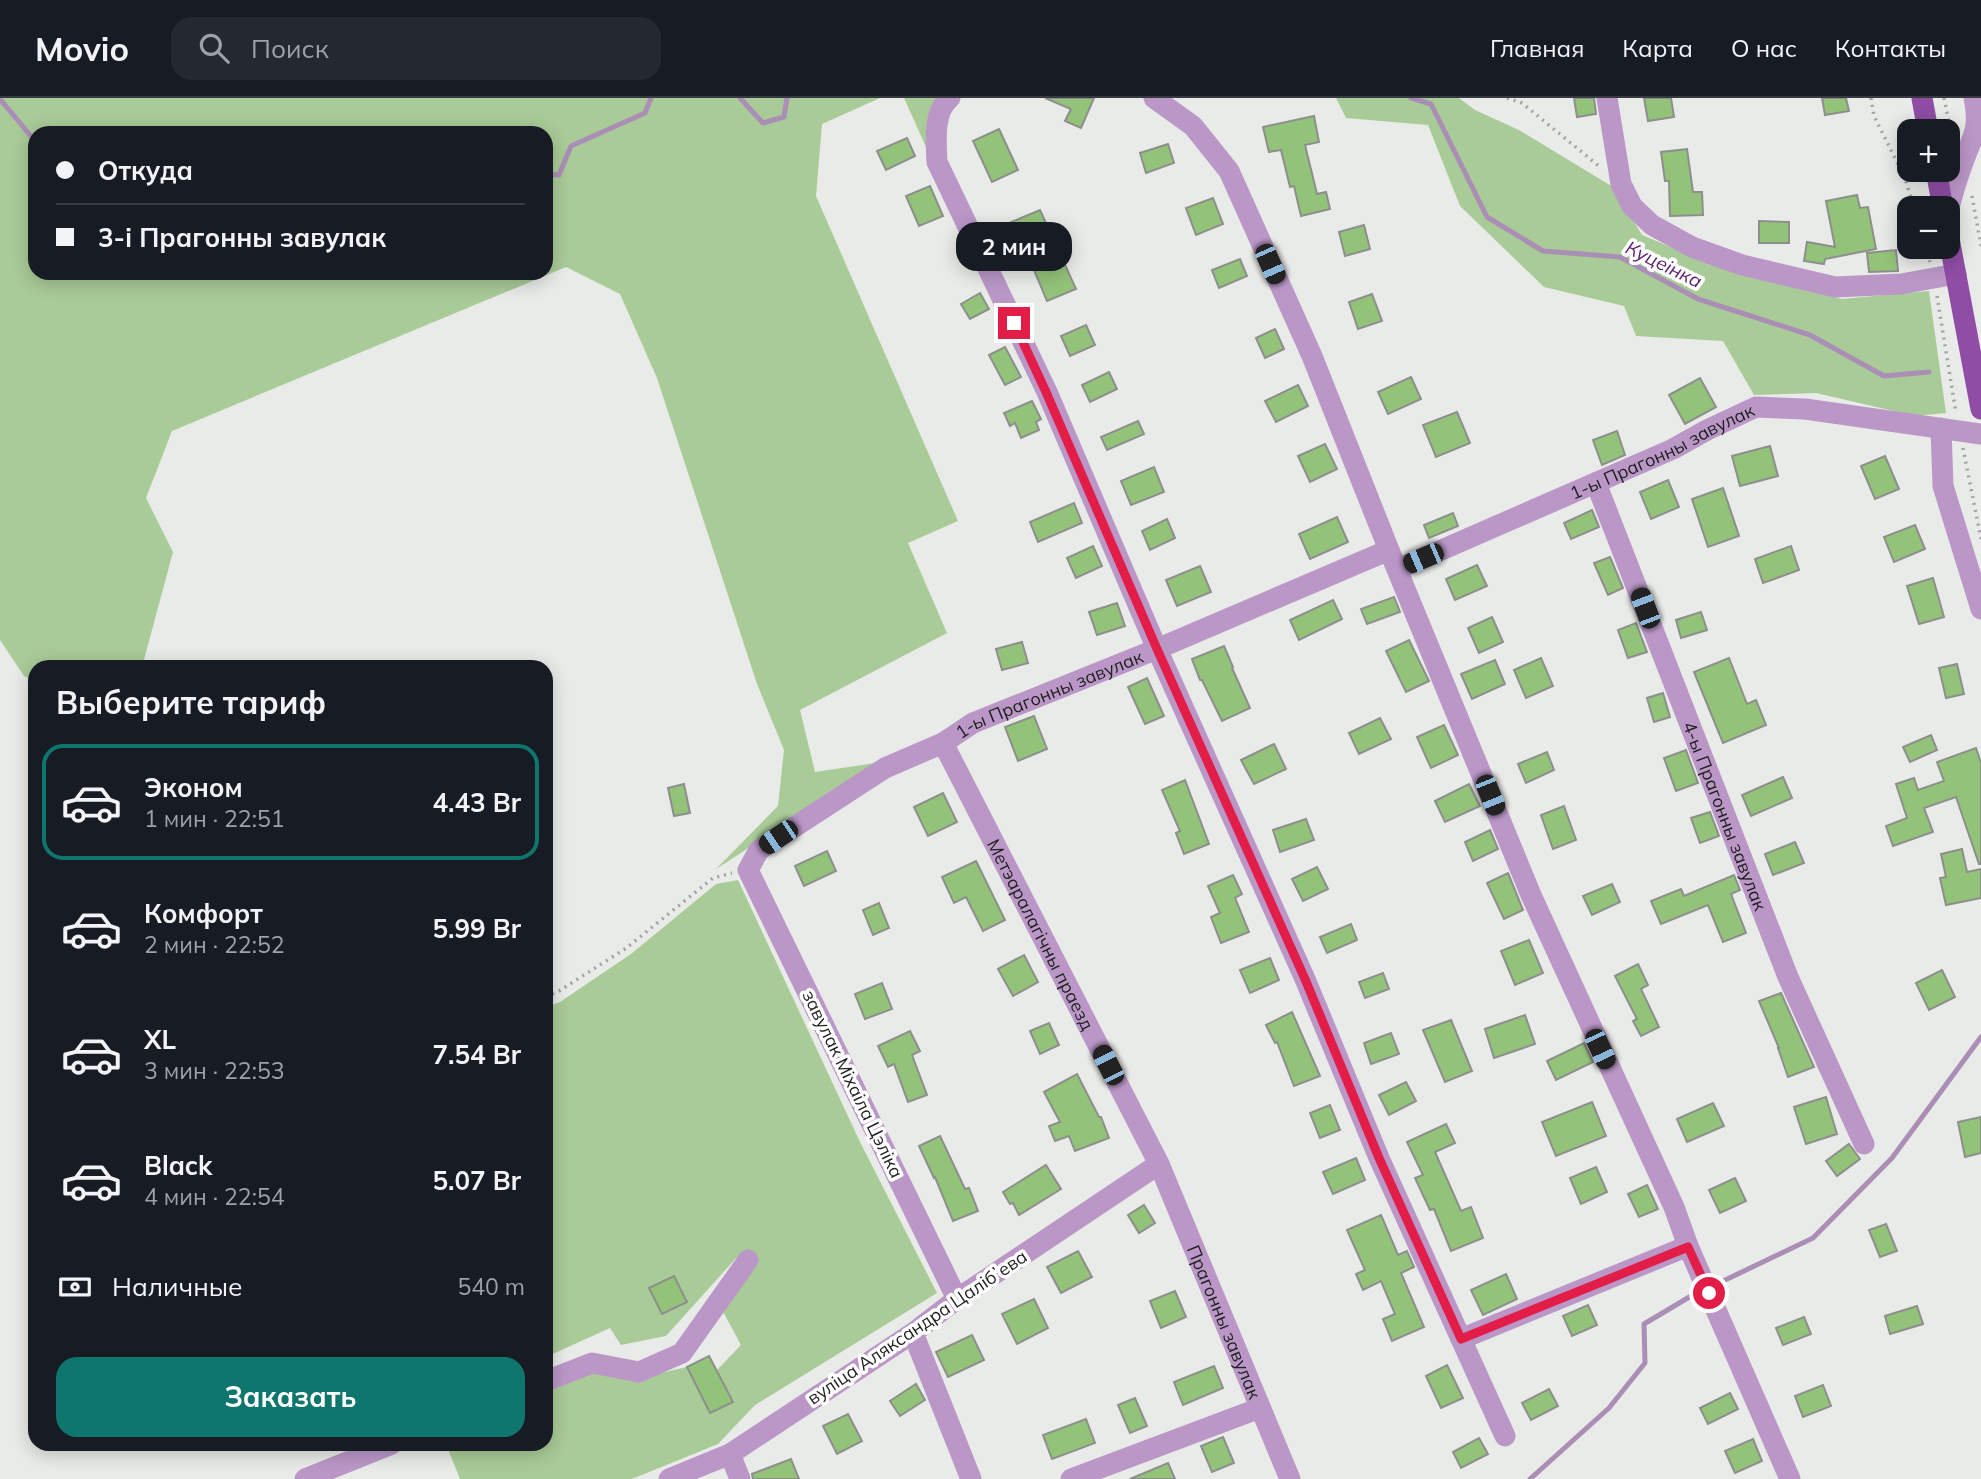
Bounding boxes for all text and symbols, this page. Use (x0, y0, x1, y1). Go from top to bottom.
search box (171, 17, 661, 80)
text: Movio (35, 28, 129, 69)
icon: search (195, 29, 233, 67)
text: Поиск (251, 32, 329, 65)
text: Главная (1490, 33, 1584, 63)
text: Карта (1622, 33, 1693, 63)
text: О нас (1731, 33, 1797, 63)
text: Контакты (1835, 33, 1946, 63)
map controls (1897, 119, 1960, 259)
button: + (1897, 119, 1960, 182)
text: Откуда (98, 154, 193, 187)
button: − (1897, 196, 1960, 259)
text: 3-і Прагонны завулак (98, 221, 386, 254)
callout: 2 мин (956, 222, 1072, 271)
text: 2 мин (982, 232, 1046, 261)
water label: Куцеінка (1622, 235, 1706, 293)
car (1252, 241, 1289, 287)
route end (998, 307, 1030, 339)
street label: 1-ы Прагонны завулак (1566, 398, 1758, 504)
car (1400, 540, 1447, 576)
car (1628, 585, 1663, 631)
street label: 1-ы Прагонны завулак (951, 644, 1146, 743)
text: Выберите тариф (56, 682, 326, 722)
street label: 4-ы Прагонны завулак (1678, 718, 1773, 914)
icon: car (60, 771, 123, 834)
text: Эконом (144, 771, 243, 804)
car (1473, 772, 1508, 818)
text: 4.43 Br (432, 786, 521, 819)
text: 1 мин · 22:51 (144, 804, 284, 833)
car (755, 817, 802, 857)
street label: Метэаралагічны праезд (983, 835, 1100, 1034)
icon: car (60, 897, 123, 960)
text: Комфорт (144, 897, 263, 930)
text: 5.99 Br (432, 912, 521, 945)
text: 2 мин · 22:52 (144, 930, 284, 959)
street label: завулак Міхаіла Цэліка (798, 986, 908, 1182)
icon: car (60, 1023, 123, 1086)
text: XL (144, 1023, 176, 1056)
car (1582, 1026, 1619, 1072)
text: 7.54 Br (432, 1038, 521, 1071)
car (1090, 1042, 1127, 1088)
text: 3 мин · 22:53 (144, 1056, 284, 1085)
icon: car (60, 1149, 123, 1212)
text: Black (144, 1149, 212, 1182)
text: 5.07 Br (432, 1164, 521, 1197)
text: 4 мин · 22:54 (144, 1182, 284, 1211)
street label: Прагонны завулак (1182, 1241, 1267, 1402)
street label: вуліца Аляксандра Цалібʼева (803, 1245, 1031, 1409)
icon: cash (56, 1268, 94, 1306)
text: Наличные (112, 1270, 242, 1303)
text: 540 m (457, 1272, 525, 1301)
route start (1693, 1277, 1725, 1309)
button: Заказать (56, 1357, 525, 1437)

